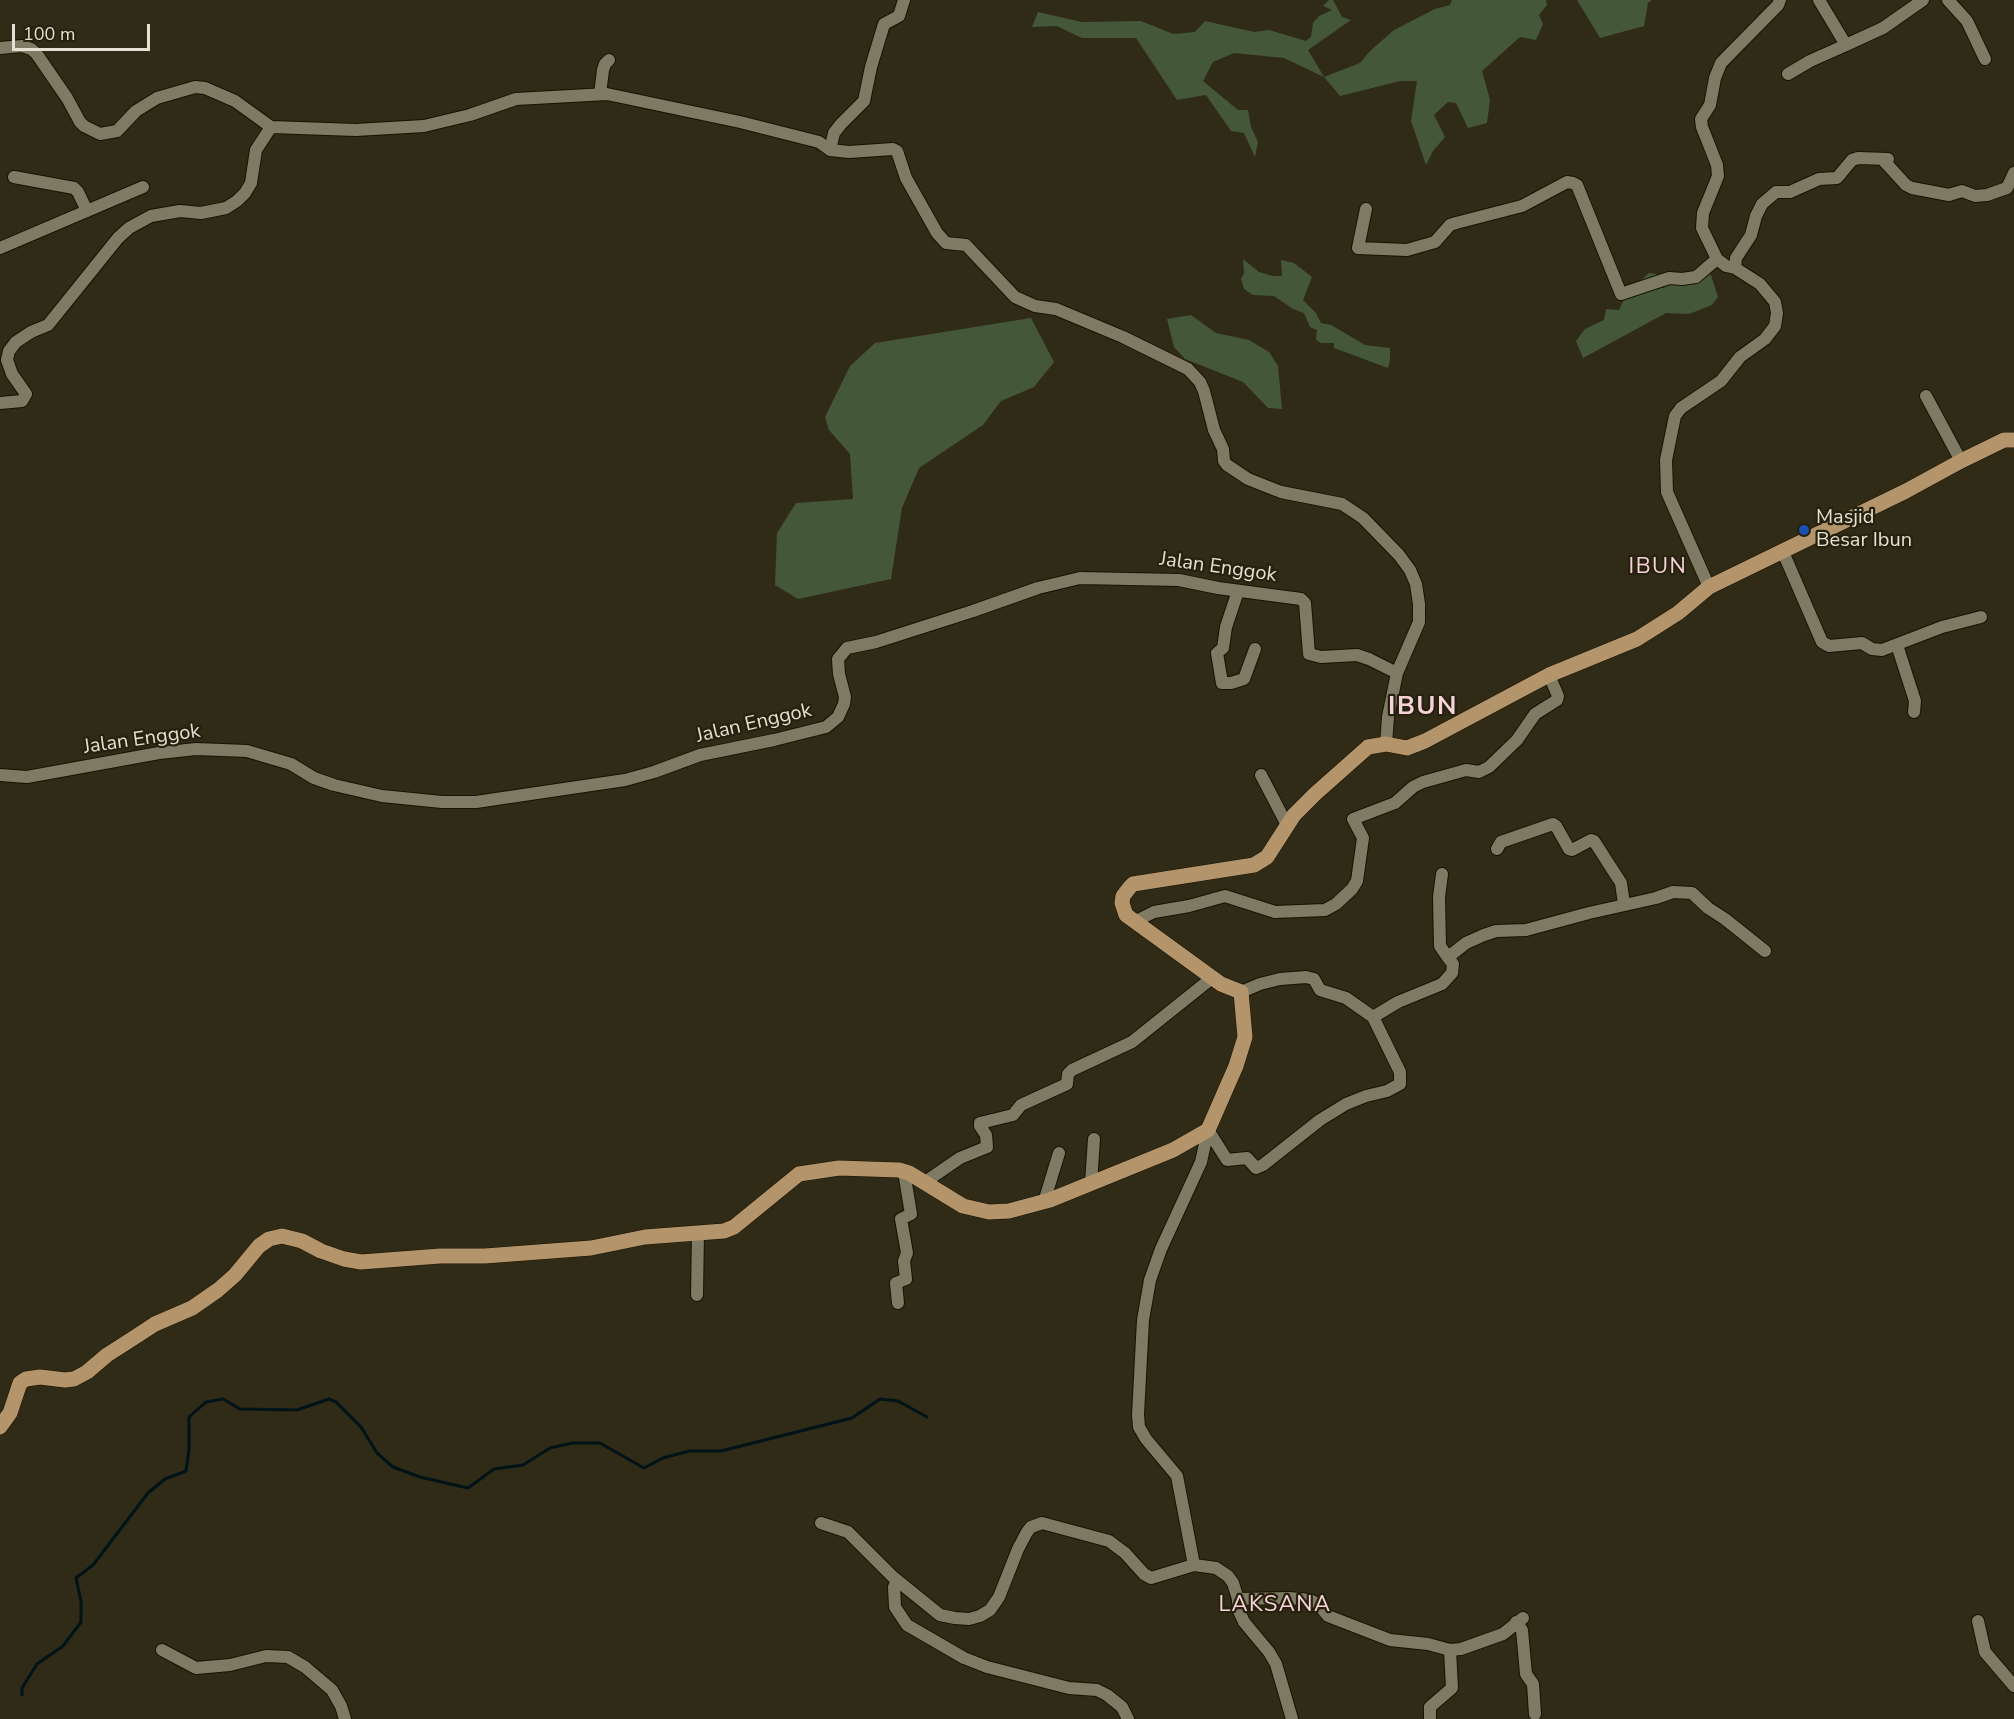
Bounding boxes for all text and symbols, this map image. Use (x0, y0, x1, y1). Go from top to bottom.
scale bar (15, 12, 153, 50)
text: 100 m (23, 22, 75, 46)
place label: Masjid Besar Ibun (1816, 506, 1912, 553)
marker: Masjid Besar Ibun (1797, 523, 1811, 537)
street label: Jalan Enggok (1158, 548, 1278, 588)
district label: IBUN (1629, 555, 1687, 581)
district label: IBUN (1388, 692, 1458, 724)
street label: Jalan Enggok (694, 699, 814, 749)
street label: Jalan Enggok (82, 720, 202, 760)
district label: LAKSANA (1218, 1593, 1332, 1619)

